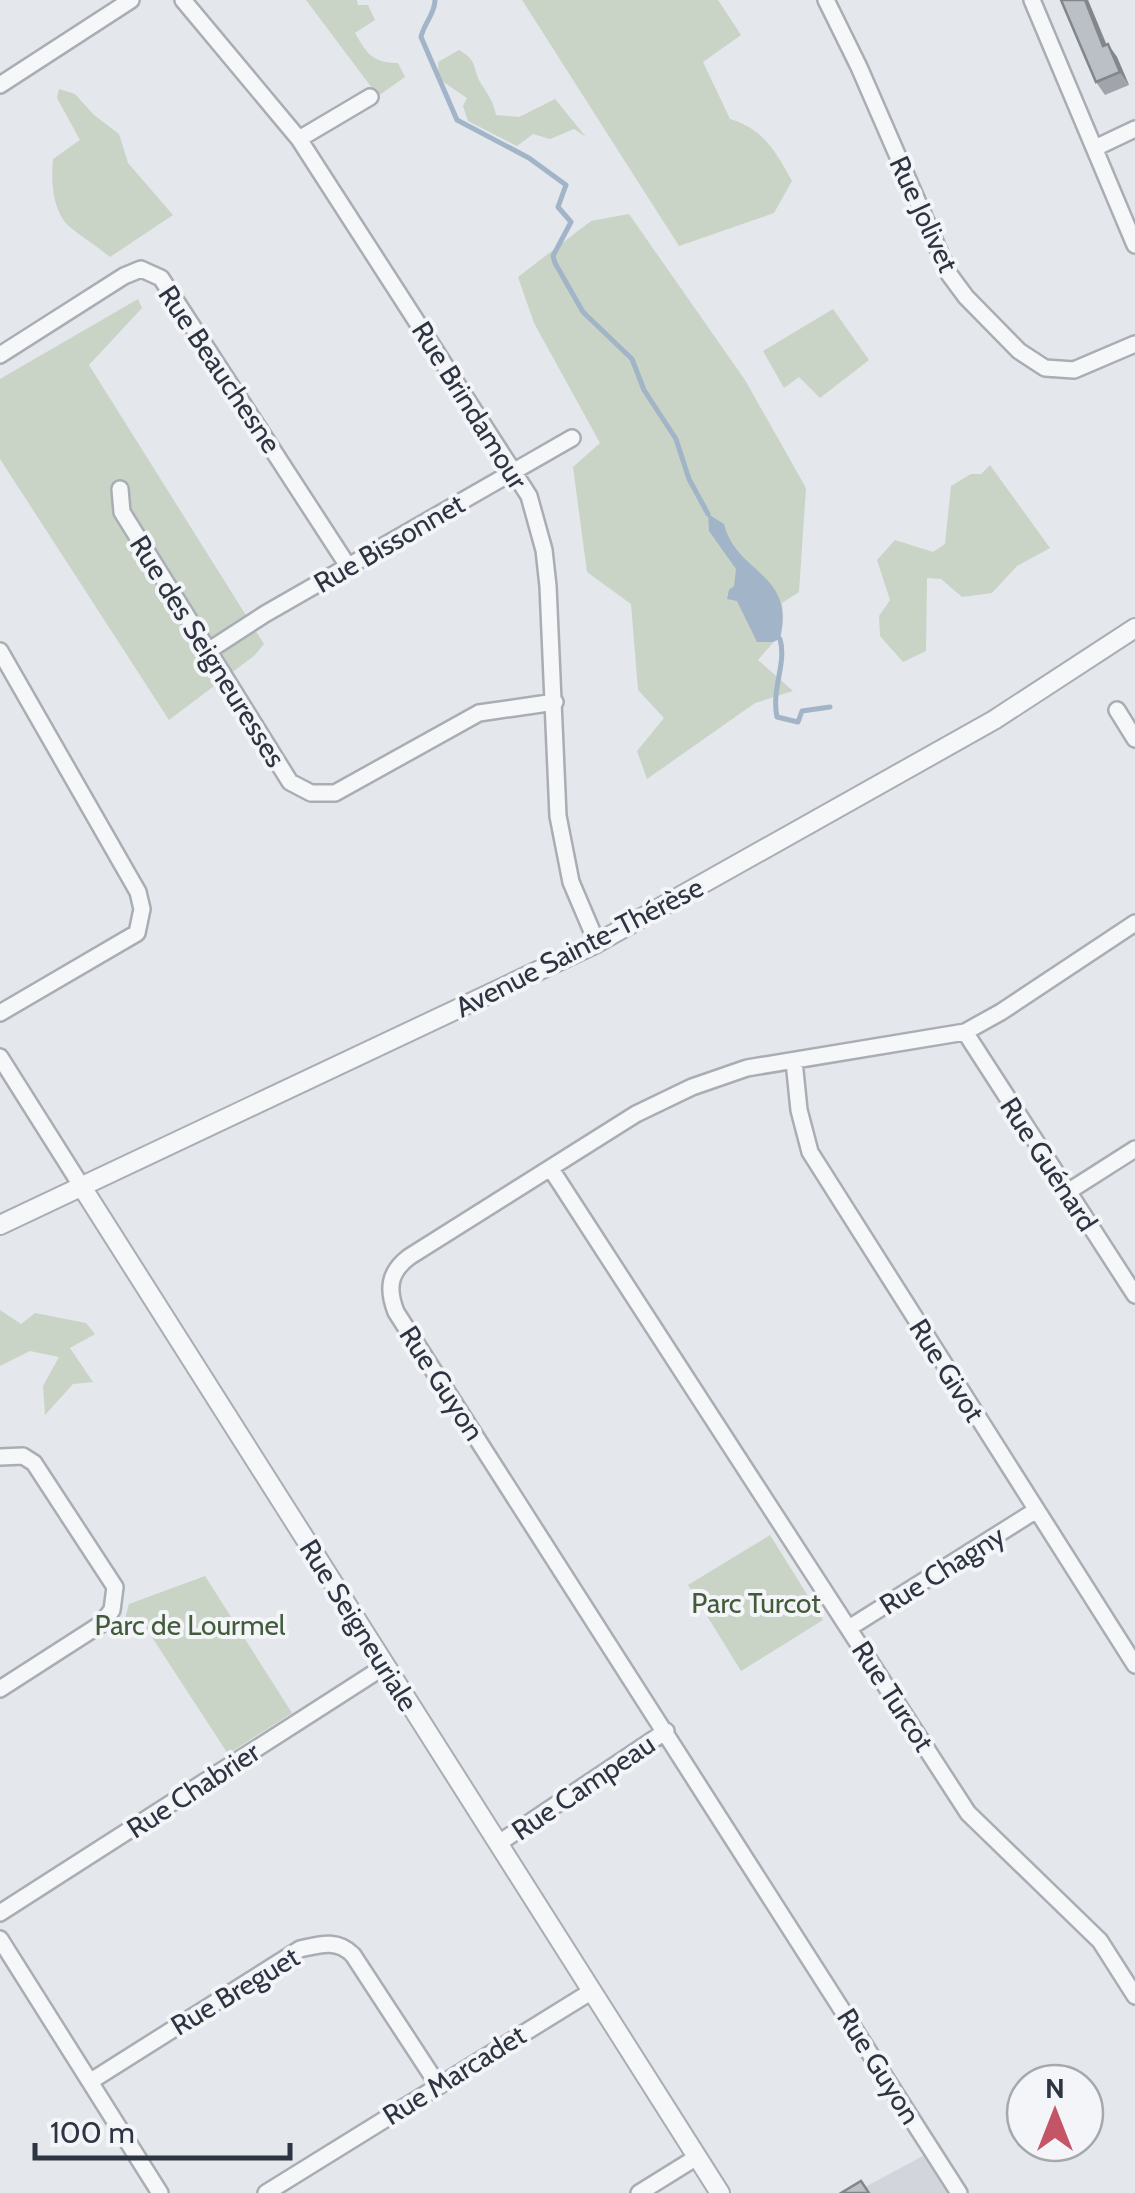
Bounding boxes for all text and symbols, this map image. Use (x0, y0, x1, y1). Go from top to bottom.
street label: Rue Jolivet (882, 151, 966, 277)
street label: Rue Beauchesne (151, 279, 289, 459)
street label: Rue Brindamour (405, 315, 535, 495)
street label: Rue Bissonnet (308, 486, 470, 600)
street label: Rue des Seigneuresses (123, 529, 293, 773)
street label: Avenue Sainte-Thérèse (449, 870, 709, 1024)
street label: Rue Guénard (993, 1091, 1105, 1237)
street label: Rue Givot (902, 1312, 992, 1428)
street label: Rue Guyon (392, 1319, 492, 1447)
street label: Rue Chagny (873, 1518, 1011, 1622)
street label: Rue Seigneuriale (293, 1533, 425, 1717)
park label: Parc Turcot (691, 1586, 821, 1620)
park label: Parc de Lourmel (95, 1608, 286, 1642)
street label: Rue Turcot (845, 1634, 941, 1758)
street label: Rue Campeau (505, 1727, 661, 1847)
street label: Rue Chabrier (120, 1734, 266, 1845)
street label: Rue Breguet (165, 1939, 305, 2043)
street label: Rue Guyon (830, 2002, 928, 2130)
street label: Rue Marcadet (376, 2018, 532, 2132)
north arrow (1005, 2063, 1105, 2163)
text: N (1045, 2071, 1065, 2105)
scale bar (35, 2098, 290, 2160)
text: 100 m (50, 2114, 135, 2151)

